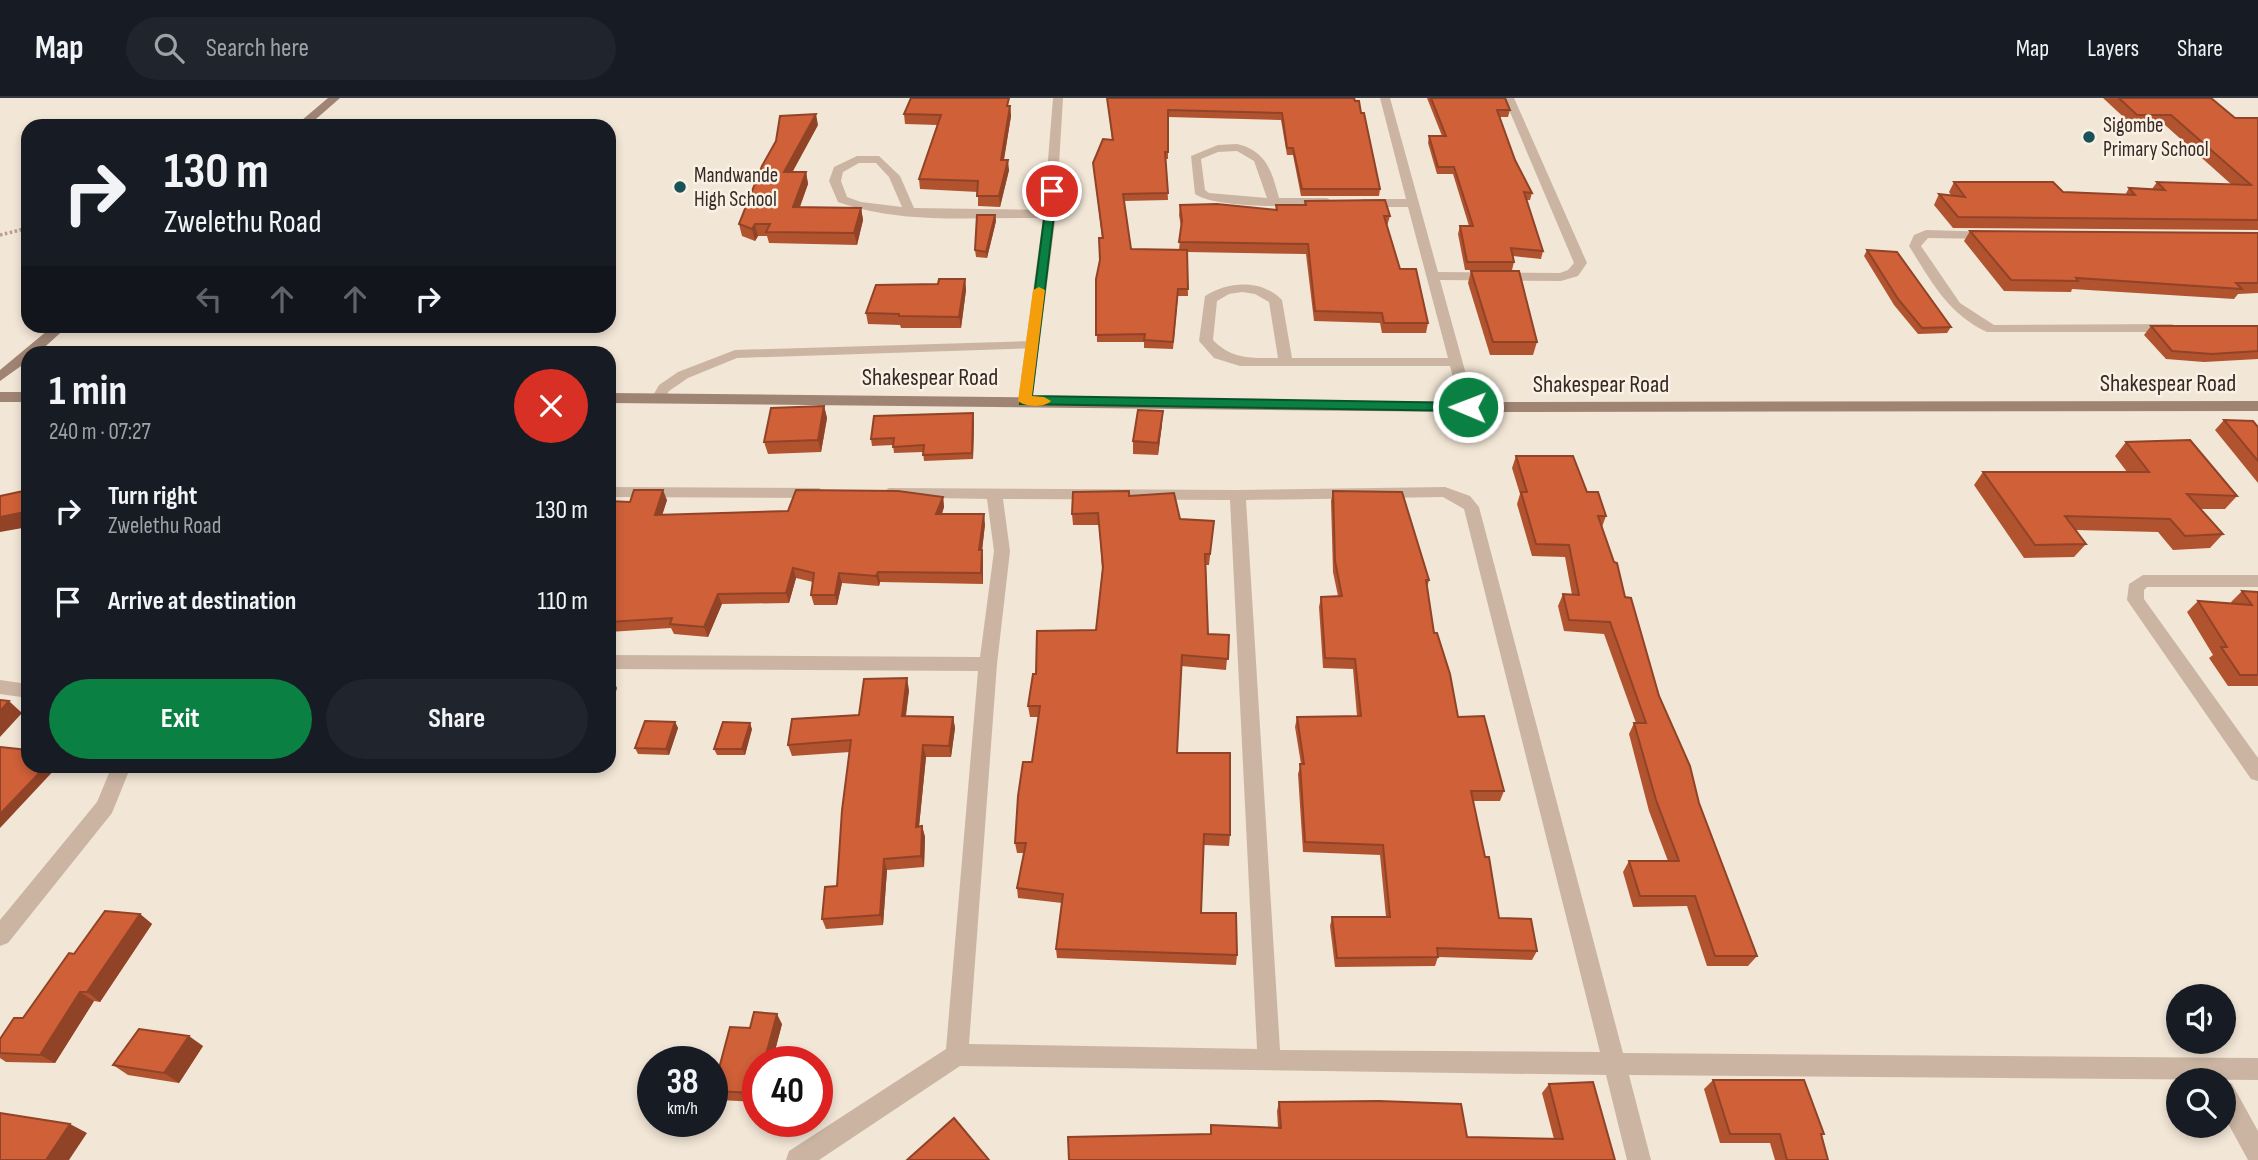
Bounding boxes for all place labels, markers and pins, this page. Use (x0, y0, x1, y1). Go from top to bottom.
place label: Sigombe Primary School (2103, 113, 2209, 162)
marker: Sigombe Primary School (2081, 129, 2097, 145)
pin (1022, 161, 1082, 221)
place label: Mandwande High School (694, 163, 778, 212)
marker: Mandwande High School (672, 179, 688, 195)

